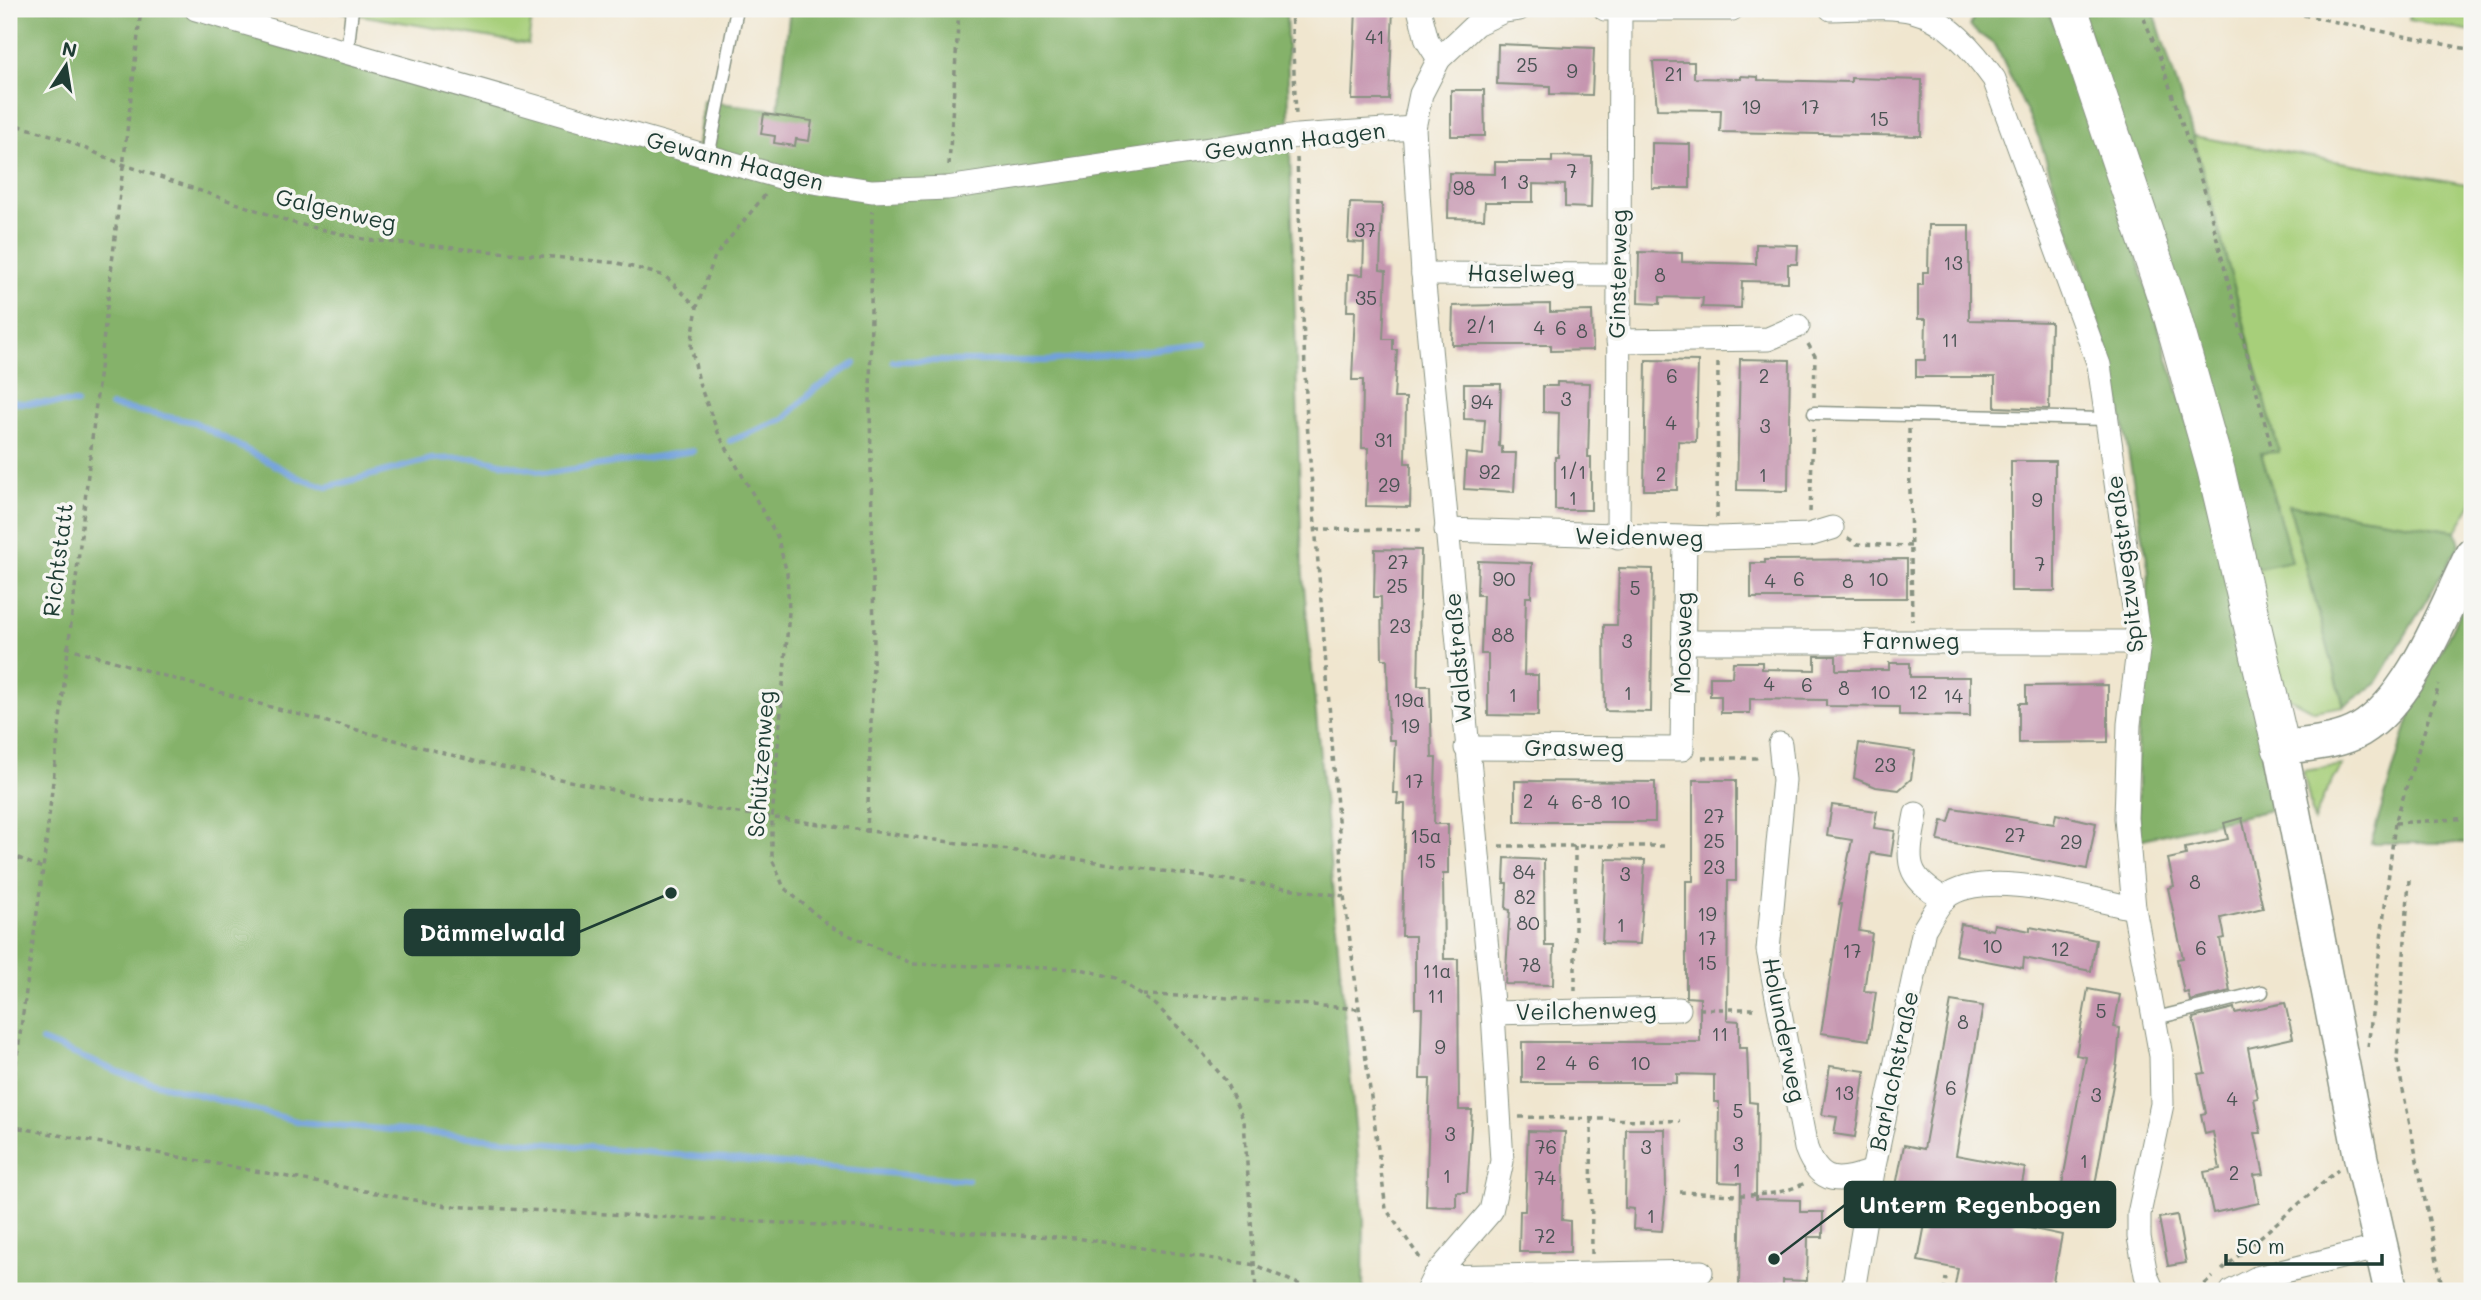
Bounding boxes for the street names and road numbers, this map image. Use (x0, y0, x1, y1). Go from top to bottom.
street label: Gewann Haagen (1203, 114, 1387, 166)
street label: Gewann Haagen (643, 123, 827, 197)
street label: Galgenweg (273, 181, 399, 237)
street label: Ginsterweg (1601, 209, 1633, 339)
street label: Haselweg (1467, 257, 1575, 289)
street label: Spitzwegstraße (2098, 474, 2150, 655)
street label: Richtstatt (35, 501, 79, 618)
street label: Weidenweg (1575, 520, 1704, 552)
street label: Waldstraße (1436, 592, 1478, 725)
street label: Moosweg (1666, 592, 1698, 694)
street label: Farnweg (1863, 625, 1959, 655)
street label: Schützenweg (740, 689, 780, 838)
street label: Grasweg (1524, 732, 1624, 762)
street label: Holunderweg (1756, 955, 1814, 1105)
street label: Barlachstraße (1861, 988, 1925, 1154)
street label: Veilchenweg (1515, 994, 1657, 1026)

